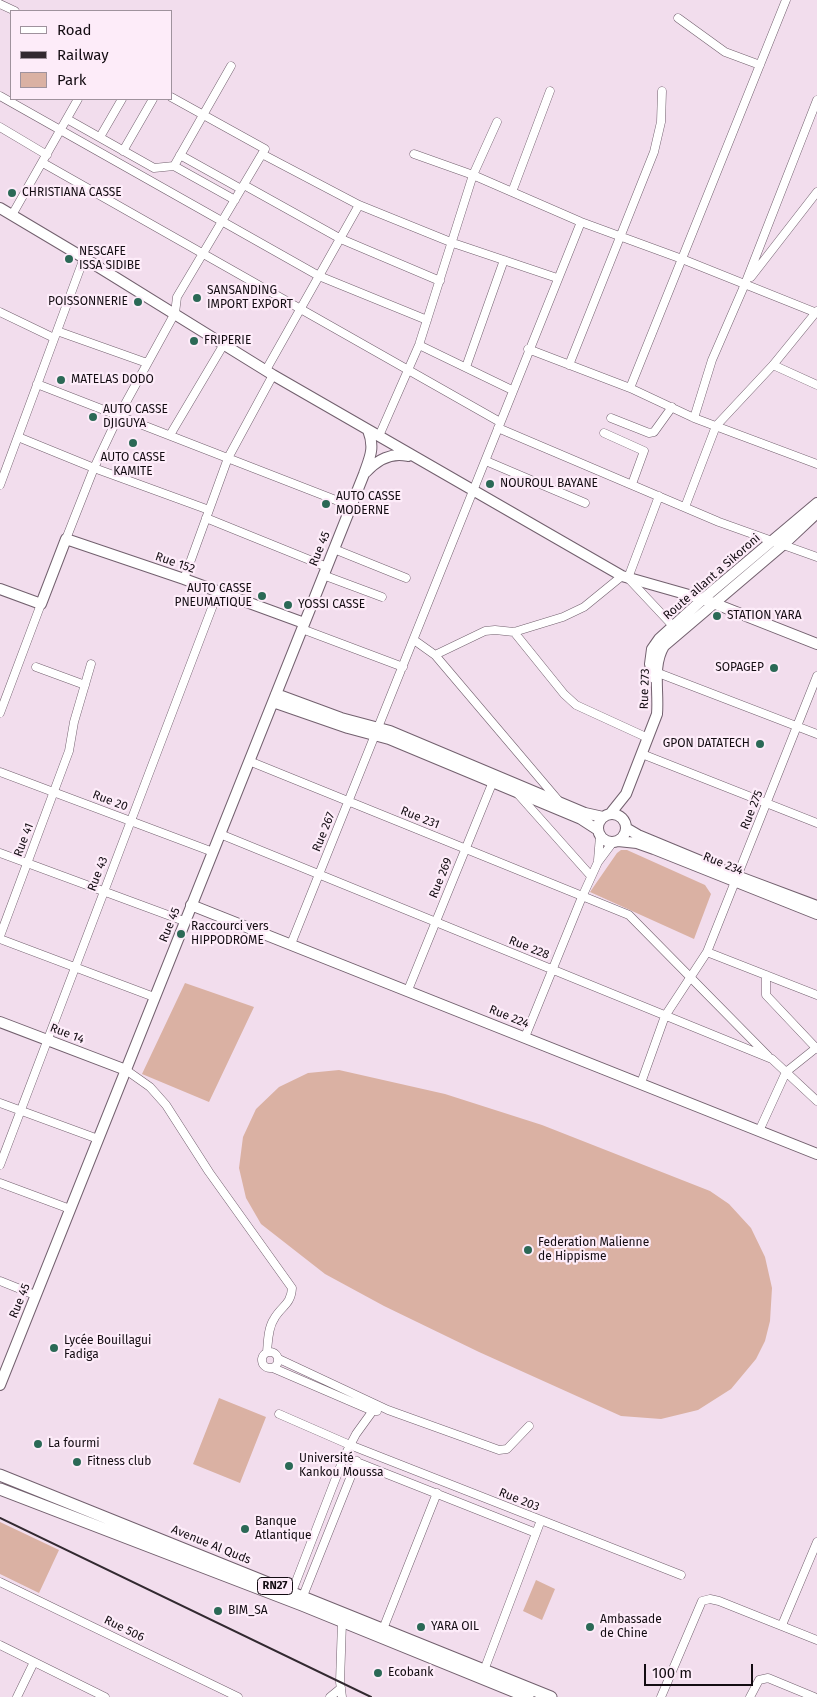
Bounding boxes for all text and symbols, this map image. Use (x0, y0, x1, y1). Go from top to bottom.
legend (10, 10, 172, 100)
text: Road (57, 21, 92, 39)
text: Railway (57, 46, 109, 64)
text: Park (57, 71, 87, 89)
place label: CHRISTIANA CASSE (22, 186, 122, 200)
marker: CHRISTIANA CASSE (6, 187, 18, 199)
place label: NESCAFE ISSA SIDIBE (79, 245, 141, 273)
marker: NESCAFE ISSA SIDIBE (63, 253, 75, 265)
place label: SANSANDING IMPORT EXPORT (207, 284, 293, 312)
marker: SANSANDING IMPORT EXPORT (191, 292, 203, 304)
place label: POISSONNERIE (48, 295, 128, 309)
marker: POISSONNERIE (132, 296, 144, 308)
place label: FRIPERIE (204, 334, 251, 348)
marker: FRIPERIE (188, 335, 200, 347)
place label: MATELAS DODO (71, 373, 154, 387)
marker: MATELAS DODO (55, 374, 67, 386)
place label: AUTO CASSE DJIGUYA (103, 403, 168, 431)
marker: AUTO CASSE DJIGUYA (87, 411, 99, 423)
marker: AUTO CASSE KAMITE (127, 437, 139, 449)
place label: AUTO CASSE KAMITE (101, 451, 165, 479)
place label: NOUROUL BAYANE (500, 477, 598, 491)
marker: NOUROUL BAYANE (484, 478, 496, 490)
place label: AUTO CASSE MODERNE (336, 490, 401, 518)
marker: AUTO CASSE MODERNE (320, 498, 332, 510)
street label: Rue 45 (307, 530, 333, 568)
street label: Route allant a Sikoroni (661, 531, 763, 623)
street label: Rue 152 (153, 550, 197, 576)
place label: AUTO CASSE PNEUMATIQUE (174, 582, 252, 610)
marker: AUTO CASSE PNEUMATIQUE (256, 590, 268, 602)
place label: YOSSI CASSE (298, 598, 365, 612)
marker: YOSSI CASSE (282, 599, 294, 611)
place label: STATION YARA (727, 609, 802, 623)
marker: STATION YARA (711, 610, 723, 622)
place label: SOPAGEP (715, 661, 764, 675)
marker: SOPAGEP (768, 662, 780, 674)
street label: Rue 273 (637, 668, 653, 710)
place label: GPON DATATECH (663, 737, 750, 751)
marker: GPON DATATECH (754, 738, 766, 750)
street label: Rue 20 (90, 788, 130, 814)
street label: Rue 275 (738, 788, 766, 832)
street label: Rue 231 (398, 804, 442, 832)
street label: Rue 267 (310, 810, 338, 854)
street label: Rue 41 (11, 821, 37, 859)
street label: Rue 234 (701, 849, 745, 879)
street label: Rue 43 (85, 855, 111, 893)
street label: Rue 269 (426, 856, 456, 900)
street label: Rue 45 (157, 906, 183, 944)
place label: Raccourci vers HIPPODROME (191, 920, 269, 948)
marker: Raccourci vers HIPPODROME (175, 928, 187, 940)
street label: Rue 228 (507, 933, 551, 963)
street label: Rue 224 (487, 1002, 531, 1032)
street label: Rue 14 (48, 1021, 86, 1047)
place label: Federation Malienne de Hippisme (538, 1236, 649, 1264)
marker: Federation Malienne de Hippisme (522, 1244, 534, 1256)
street label: Rue 45 (7, 1282, 33, 1320)
place label: Lycée Bouillagui Fadiga (64, 1334, 151, 1362)
marker: Lycée Bouillagui Fadiga (48, 1342, 60, 1354)
place label: La fourmi (48, 1437, 100, 1451)
marker: La fourmi (32, 1438, 44, 1450)
place label: Université Kankou Moussa (299, 1452, 384, 1480)
place label: Fitness club (87, 1455, 151, 1469)
marker: Fitness club (71, 1456, 83, 1468)
marker: Université Kankou Moussa (283, 1460, 295, 1472)
street label: Rue 203 (497, 1485, 541, 1515)
place label: Banque Atlantique (255, 1515, 312, 1543)
street label: Avenue Al Quds (169, 1522, 253, 1568)
marker: Banque Atlantique (239, 1523, 251, 1535)
road number: RN27 (258, 1578, 292, 1594)
place label: BIM_SA (228, 1604, 268, 1618)
marker: BIM_SA (212, 1605, 224, 1617)
street label: Rue 506 (101, 1613, 147, 1645)
place label: Ambassade de Chine (600, 1613, 662, 1641)
place label: YARA OIL (431, 1620, 479, 1634)
marker: YARA OIL (415, 1621, 427, 1633)
marker: Ambassade de Chine (584, 1621, 596, 1633)
scale bar (647, 1654, 756, 1686)
text: 100 m (652, 1664, 692, 1682)
place label: Ecobank (388, 1666, 433, 1680)
marker: Ecobank (372, 1667, 384, 1679)

